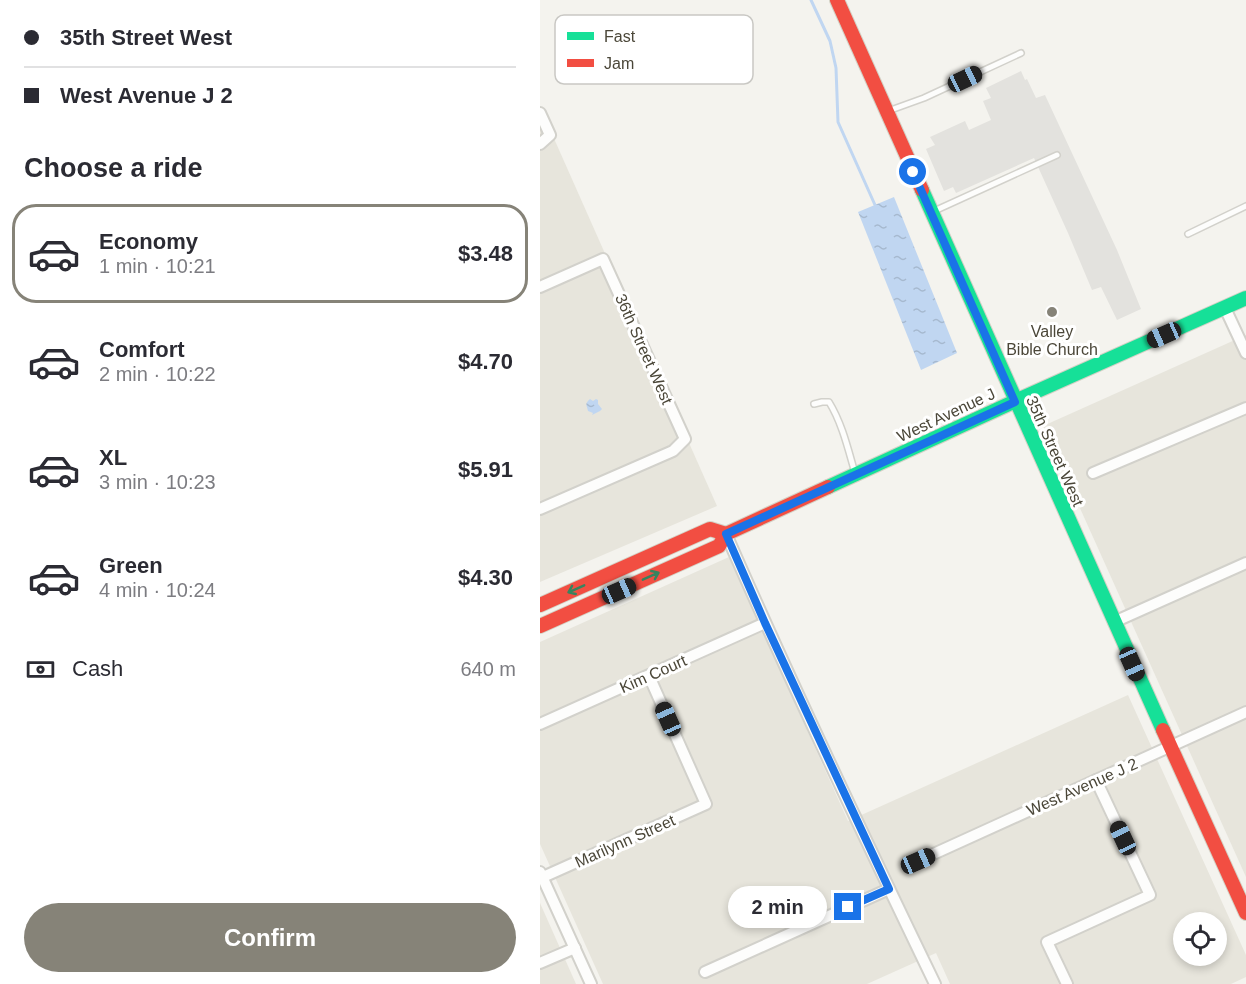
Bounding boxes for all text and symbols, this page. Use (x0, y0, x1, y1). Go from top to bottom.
legend (555, 15, 753, 84)
text: 35th Street West (60, 25, 232, 50)
text: Fast (604, 28, 636, 45)
text: Jam (604, 55, 634, 72)
car (945, 63, 985, 95)
text: West Avenue J 2 (60, 83, 233, 108)
text: Choose a ride (24, 153, 203, 183)
route start (899, 158, 926, 185)
icon: car (27, 227, 81, 281)
text: Economy (99, 229, 198, 254)
text: $3.48 (458, 241, 513, 266)
text: 1 min · 10:21 (99, 255, 216, 277)
street label: 36th Street West (612, 291, 676, 407)
marker: Valley Bible Church (1045, 305, 1059, 319)
car (1144, 319, 1184, 351)
place label: Valley Bible Church (1006, 323, 1098, 358)
icon: car (27, 335, 81, 389)
text: Comfort (99, 337, 185, 362)
text: $4.70 (458, 349, 513, 374)
text: 2 min · 10:22 (99, 363, 216, 385)
street label: West Avenue J (894, 385, 998, 445)
street label: 35th Street West (1023, 393, 1087, 509)
icon: car (27, 443, 81, 497)
text: XL (99, 445, 127, 470)
text: $5.91 (458, 457, 513, 482)
text: 3 min · 10:23 (99, 471, 216, 493)
icon: car (27, 551, 81, 605)
text: Green (99, 553, 163, 578)
text: $4.30 (458, 565, 513, 590)
one-way arrow (641, 570, 659, 582)
car (599, 575, 639, 607)
text: 4 min · 10:24 (99, 579, 216, 601)
one-way arrow (567, 584, 585, 596)
car (1116, 644, 1148, 684)
street label: Kim Court (617, 652, 689, 696)
icon: cash (24, 653, 57, 686)
text: Cash (72, 656, 123, 681)
text: 640 m (460, 658, 516, 680)
car (652, 699, 684, 739)
street label: West Avenue J 2 (1024, 755, 1140, 819)
street label: Marilynn Street (572, 811, 678, 871)
car (1107, 818, 1139, 858)
car (898, 845, 938, 877)
callout: 2 min (728, 886, 827, 928)
route end (834, 893, 861, 920)
text: 2 min (751, 896, 804, 918)
button: Confirm (24, 903, 516, 972)
map controls (1173, 912, 1227, 966)
button: locate (1173, 912, 1227, 966)

